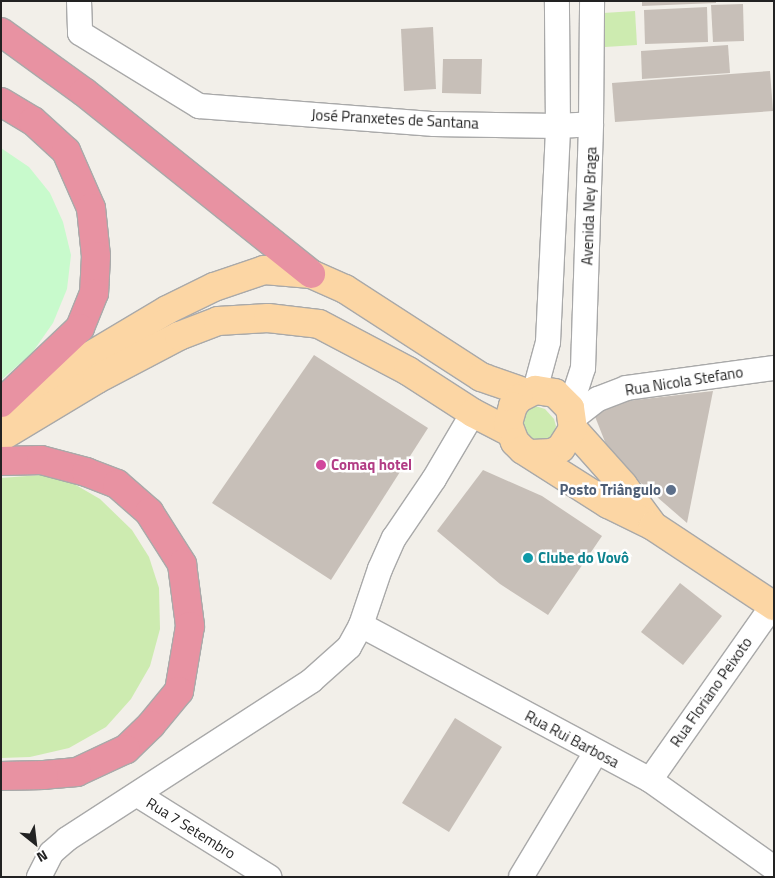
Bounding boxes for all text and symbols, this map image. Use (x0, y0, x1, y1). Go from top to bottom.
street label: José Pranxetes de Santana (311, 106, 479, 132)
street label: Avenida Ney Braga (578, 146, 600, 266)
street label: Rua Nicola Stefano (624, 363, 744, 399)
place label: Comaq hotel (331, 456, 412, 474)
marker: Comaq hotel (315, 459, 327, 471)
place label: Posto Triângulo (560, 481, 661, 499)
marker: Posto Triângulo (665, 484, 677, 496)
place label: Clube do Vovô (538, 549, 629, 567)
marker: Clube do Vovô (522, 552, 534, 564)
street label: Rua Floriano Peixoto (666, 634, 756, 750)
street label: Rua Rui Barbosa (522, 707, 622, 771)
street label: Rua 7 Setembro (143, 793, 239, 863)
north arrow (10, 818, 60, 868)
text: N (33, 845, 52, 868)

